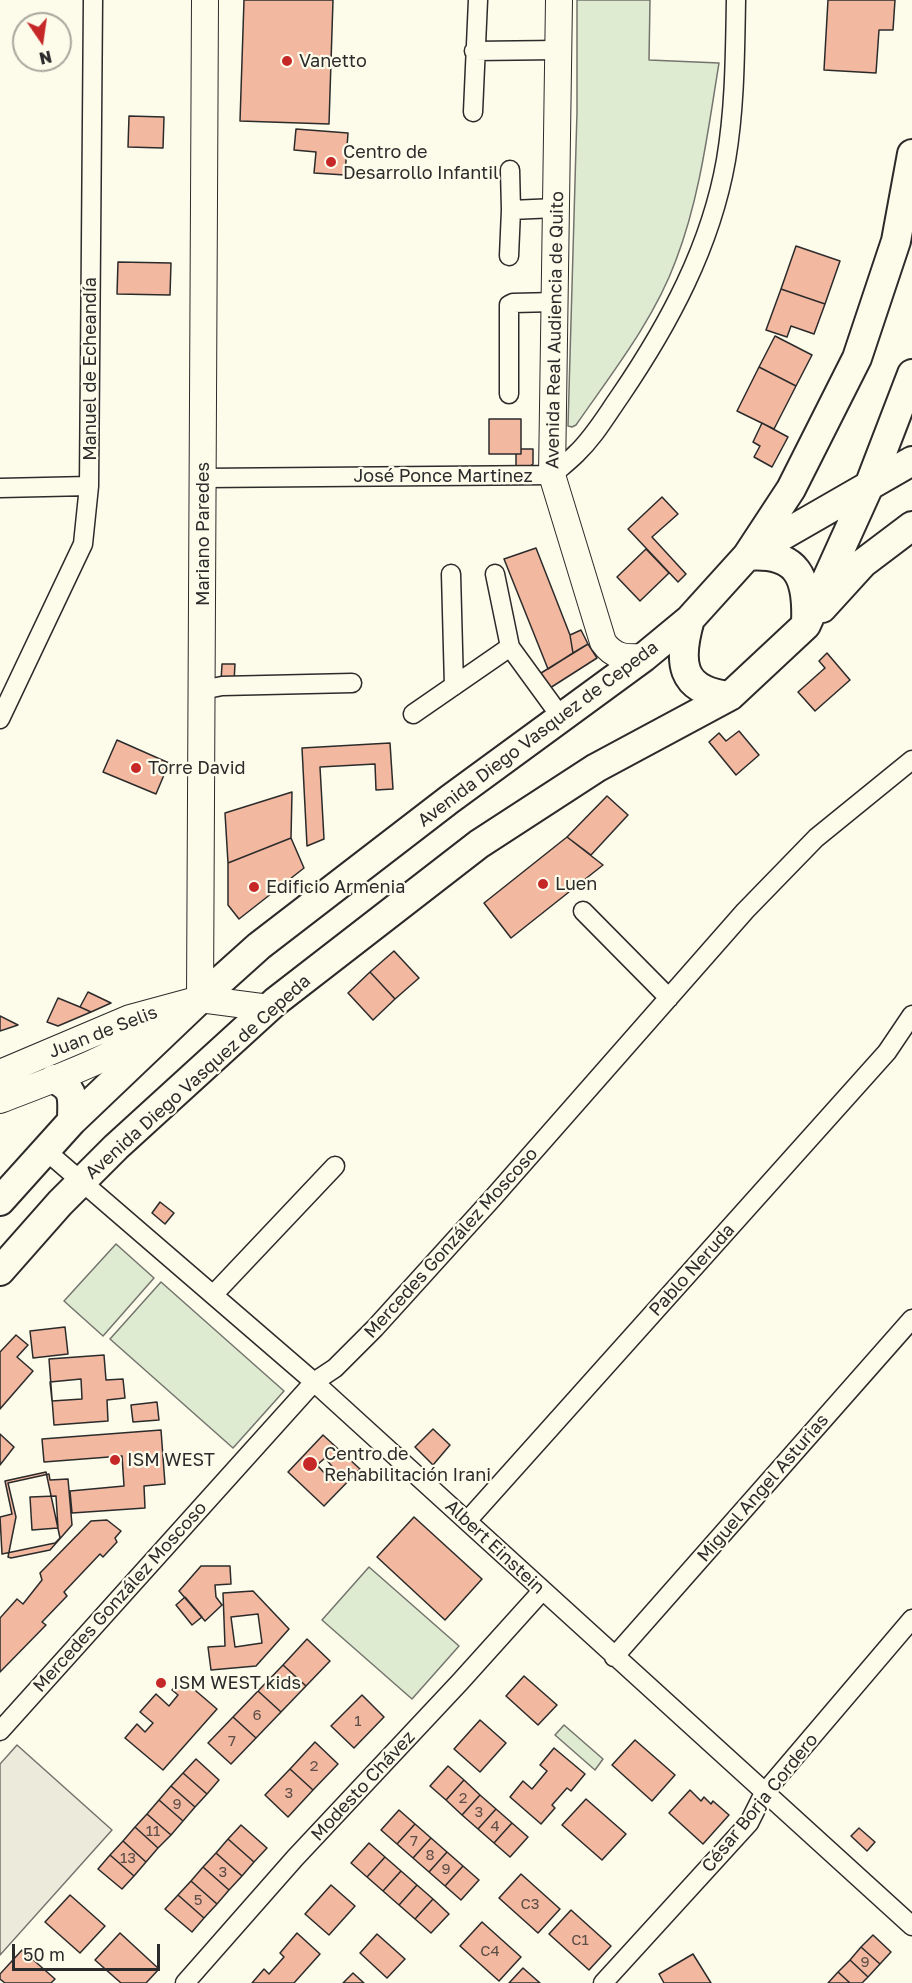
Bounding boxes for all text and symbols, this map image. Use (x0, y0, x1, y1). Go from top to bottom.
north arrow (12, 12, 72, 72)
text: N (37, 46, 54, 69)
place label: Vanetto (299, 50, 367, 72)
marker: Vanetto (280, 54, 294, 68)
place label: Centro de Desarrollo Infantil (343, 141, 499, 184)
marker: Centro de Desarrollo Infantil (324, 155, 338, 169)
street label: Avenida Real Audiencia de Quito (542, 191, 568, 469)
street label: Manuel de Echeandía (79, 277, 101, 461)
street label: Mariano Paredes (192, 462, 214, 606)
street label: José Ponce Martinez (353, 465, 533, 487)
street label: Avenida Diego Vasquez de Cepeda (414, 637, 662, 831)
place label: Torre David (148, 757, 246, 779)
marker: Torre David (129, 761, 143, 775)
place label: Luen (555, 873, 597, 895)
place label: Edificio Armenia (266, 876, 406, 898)
marker: Luen (536, 877, 550, 891)
marker: Edificio Armenia (247, 880, 261, 894)
street label: Avenida Diego Vasquez de Cepeda (81, 970, 315, 1184)
street label: Juan de Selis (46, 1001, 160, 1063)
street label: Mercedes González Moscoso (360, 1143, 542, 1343)
street label: Pablo Neruda (645, 1219, 739, 1321)
street label: Miguel Angel Asturias (693, 1410, 833, 1566)
place label: Centro de Rehabilitación Irani (324, 1443, 491, 1486)
place label: ISM WEST (127, 1449, 215, 1471)
marker: ISM WEST (108, 1453, 122, 1467)
marker: Centro de Rehabilitación Irani (301, 1455, 319, 1473)
street label: Albert Einstein (441, 1495, 549, 1599)
street label: Mercedes González Moscoso (29, 1497, 211, 1697)
place label: ISM WEST kids (173, 1672, 301, 1694)
marker: ISM WEST kids (154, 1676, 168, 1690)
house number: 6 (252, 1706, 262, 1724)
house number: 1 (354, 1712, 362, 1730)
street label: Modesto Chávez (307, 1727, 419, 1845)
street label: César Borja Cordero (697, 1729, 823, 1877)
house number: 7 (228, 1732, 236, 1750)
house number: 2 (310, 1757, 318, 1775)
house number: 3 (285, 1784, 293, 1802)
house number: 2 (459, 1789, 467, 1807)
house number: 9 (172, 1795, 182, 1813)
house number: 3 (475, 1803, 483, 1821)
house number: 4 (490, 1817, 500, 1835)
house number: 11 (146, 1822, 160, 1840)
house number: 7 (410, 1832, 418, 1850)
house number: 8 (425, 1846, 435, 1864)
house number: 13 (120, 1849, 136, 1867)
house number: 9 (441, 1860, 451, 1878)
house number: 3 (219, 1863, 227, 1881)
house number: 5 (194, 1891, 202, 1909)
house number: C3 (521, 1895, 539, 1913)
house number: C1 (571, 1931, 589, 1949)
scale bar (15, 1932, 164, 1970)
house number: C4 (480, 1942, 500, 1960)
text: 50 m (23, 1943, 65, 1965)
house number: 9 (860, 1953, 870, 1971)

